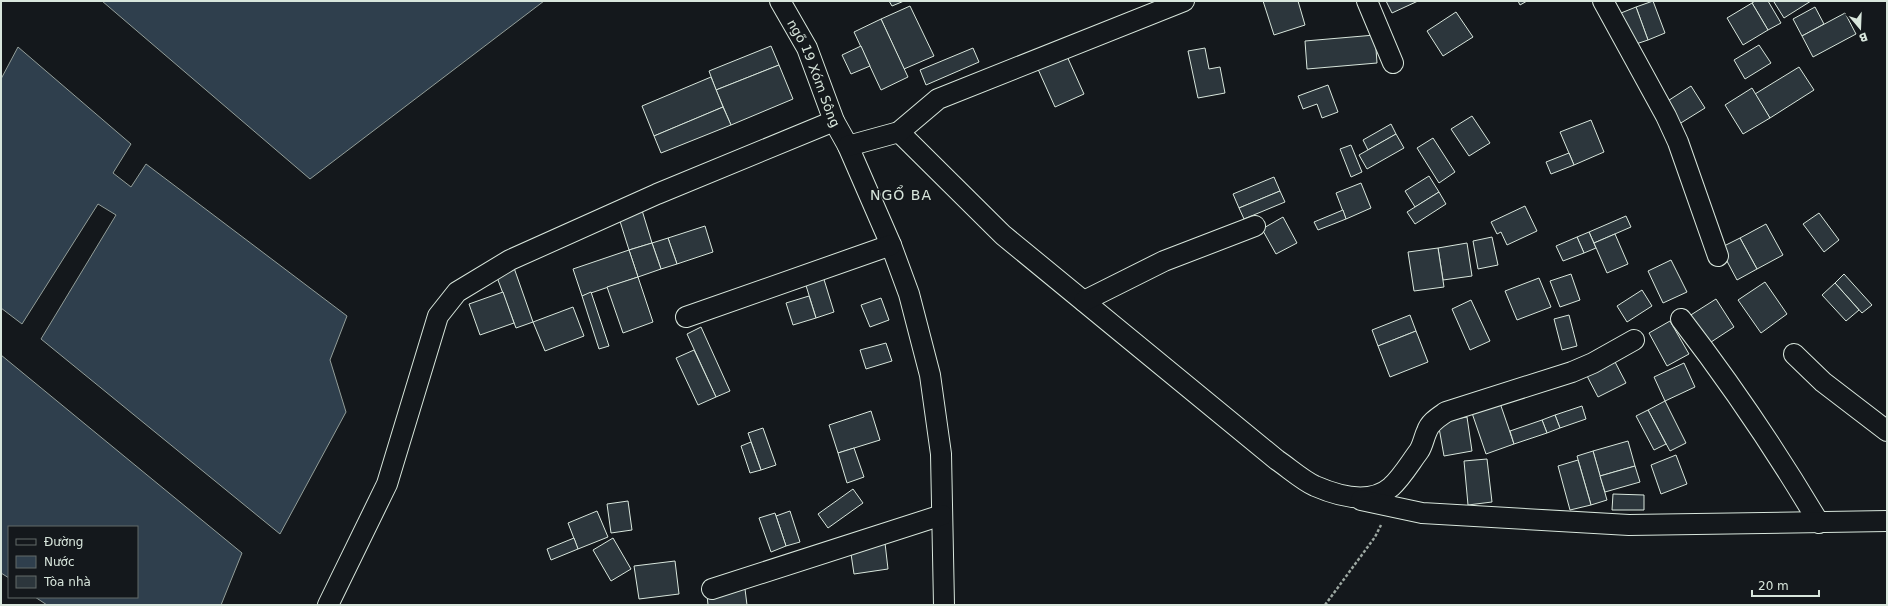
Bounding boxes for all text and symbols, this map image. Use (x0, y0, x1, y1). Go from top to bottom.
north arrow (1840, 8, 1880, 48)
street label: ngõ 19 Xóm Sông (784, 17, 843, 130)
text: B (1857, 29, 1869, 44)
district label: NGỔ BA (870, 185, 932, 203)
legend (8, 526, 138, 598)
text: Đường (44, 535, 83, 549)
text: Nước (44, 555, 75, 569)
scale bar (1752, 572, 1819, 598)
text: Tòa nhà (43, 575, 91, 589)
text: 20 m (1758, 579, 1789, 593)

